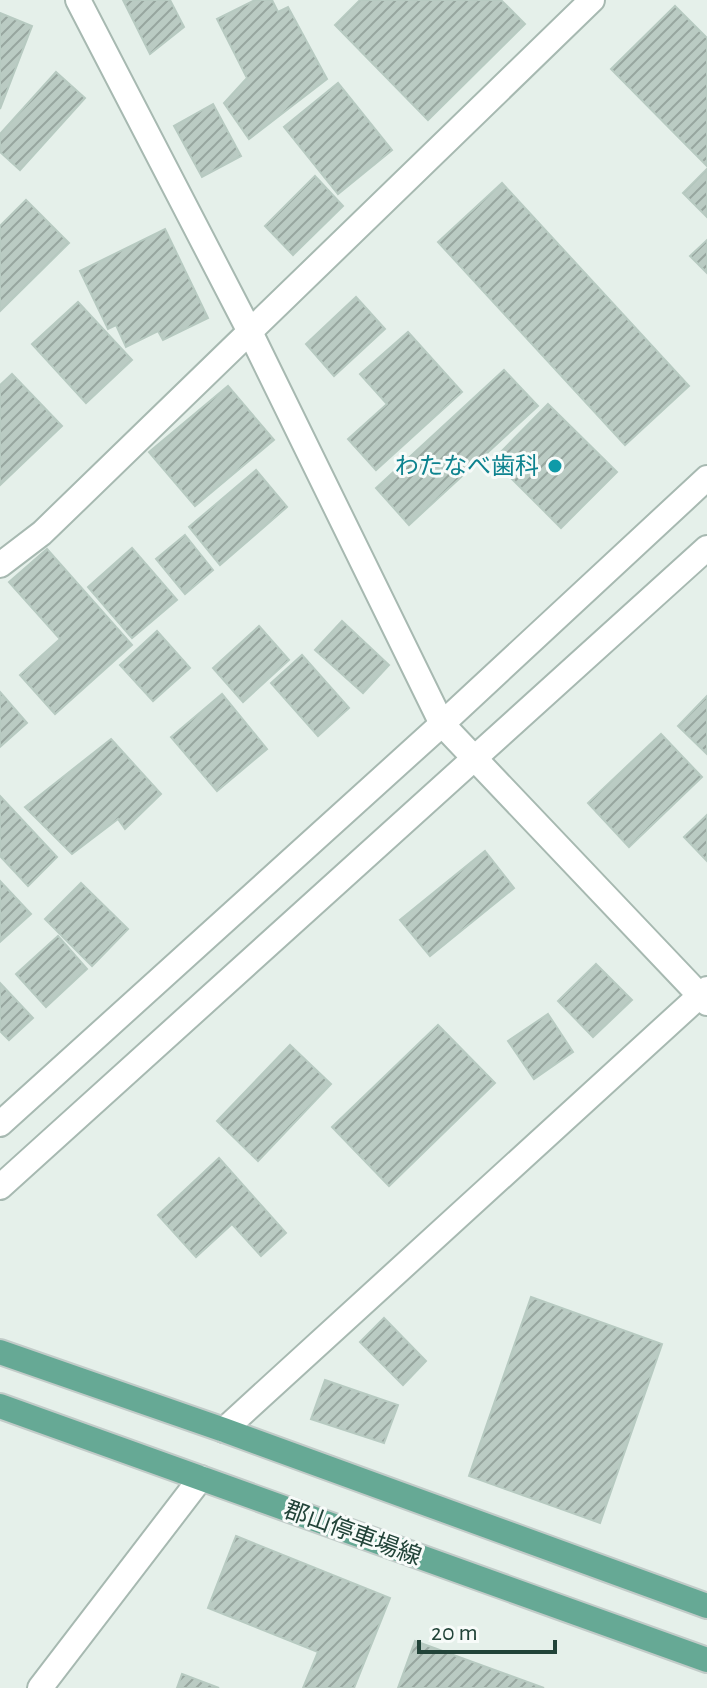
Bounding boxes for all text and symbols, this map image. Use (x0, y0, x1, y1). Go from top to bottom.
place label: わたなべ歯科 (395, 453, 539, 479)
marker: わたなべ歯科 (546, 457, 564, 475)
street label: 郡山停車場線 (281, 1496, 425, 1570)
scale bar (419, 1604, 555, 1654)
text: 20 m (431, 1621, 478, 1645)

